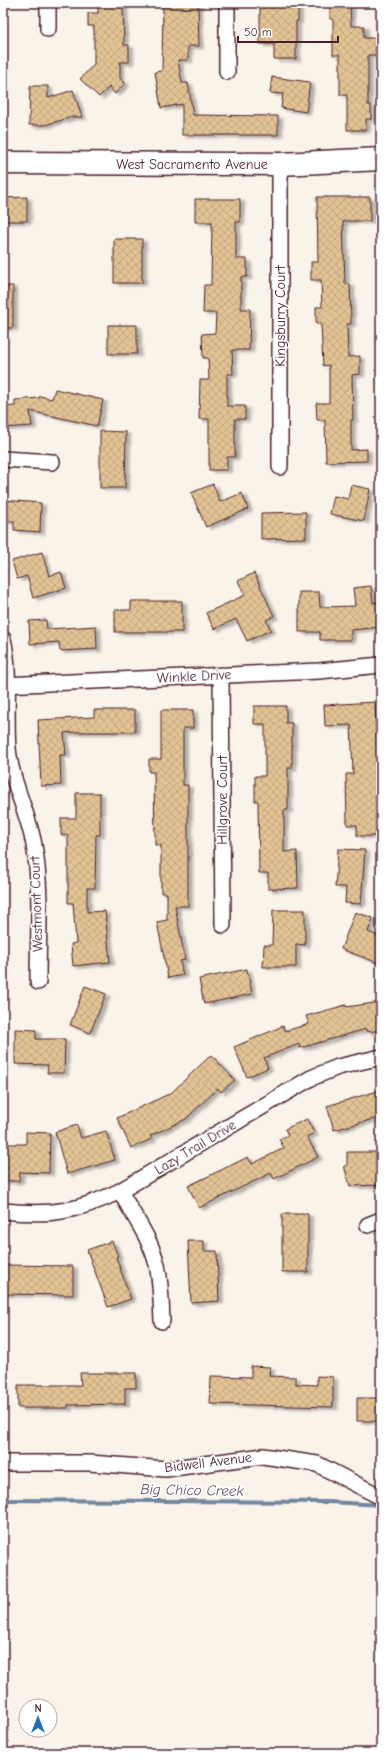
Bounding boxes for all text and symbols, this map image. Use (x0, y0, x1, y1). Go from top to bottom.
scale bar (238, 18, 338, 44)
text: 50 m (244, 25, 272, 39)
street label: West Sacramento Avenue (116, 156, 268, 173)
street label: Kingsburry Court (272, 264, 289, 367)
street label: Winkle Drive (156, 666, 232, 687)
street label: Hillgrove Court (214, 754, 231, 845)
street label: Westmont Court (26, 855, 47, 952)
street label: Lazy Trail Drive (152, 1116, 239, 1178)
street label: Bidwell Avenue (163, 1449, 253, 1476)
water label: Big Chico Creek (140, 1480, 245, 1500)
north arrow (18, 1698, 58, 1738)
text: N (34, 1702, 42, 1715)

